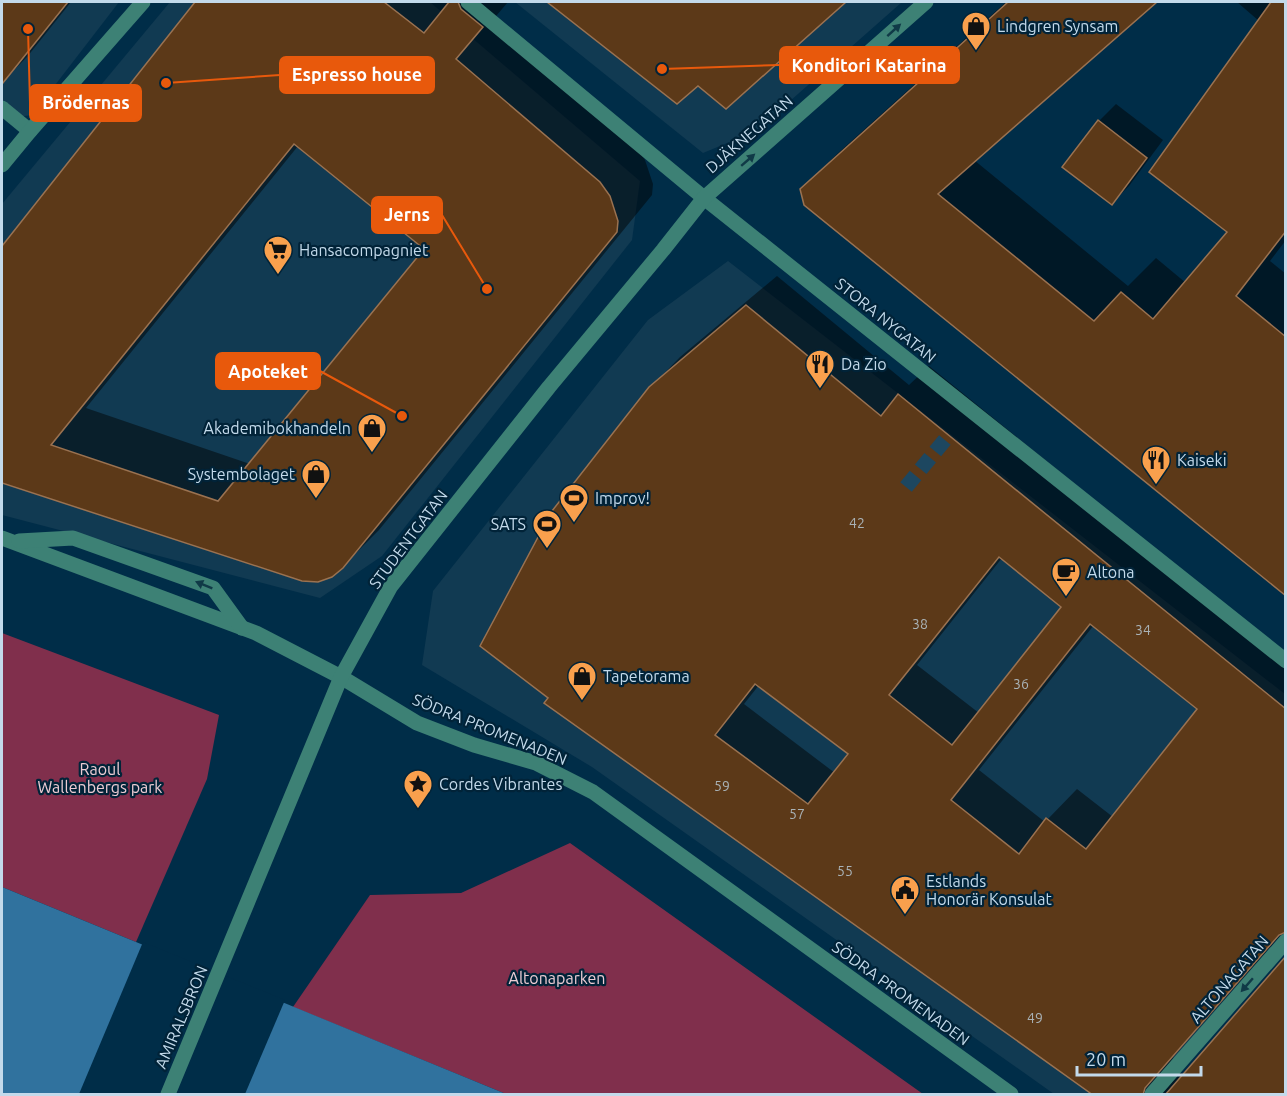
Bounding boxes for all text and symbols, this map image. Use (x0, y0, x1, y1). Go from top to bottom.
shop icon: Lindgren Synsam (960, 10, 992, 52)
place label: Lindgren Synsam (997, 17, 1118, 35)
one-way arrow (886, 24, 901, 37)
callout: Konditori Katarina (780, 47, 959, 83)
text: Konditori Katarina (791, 55, 947, 75)
callout: Espresso house (280, 57, 434, 93)
text: Espresso house (292, 64, 422, 84)
callout: Brödernas (30, 85, 141, 121)
street label: DJÄKNEGATAN (702, 91, 796, 177)
text: Brödernas (42, 92, 130, 112)
one-way arrow (740, 154, 755, 167)
callout: Jerns (372, 197, 442, 233)
text: Jerns (384, 204, 430, 224)
supermarket icon: Hansacompagniet (262, 234, 294, 276)
place label: Hansacompagniet (299, 241, 429, 259)
street label: STORA NYGATAN (832, 274, 940, 366)
restaurant icon: Da Zio (804, 348, 836, 390)
callout: Apoteket (216, 353, 320, 389)
place label: Da Zio (841, 355, 887, 373)
text: Apoteket (228, 361, 308, 381)
shop icon: Akademibokhandeln (356, 412, 388, 454)
place label: Akademibokhandeln (204, 419, 351, 437)
restaurant icon: Kaiseki (1140, 444, 1172, 486)
place label: Kaiseki (1177, 451, 1227, 469)
shop icon: Systembolaget (300, 458, 332, 500)
place label: Systembolaget (188, 465, 296, 483)
sports icon: Improv! (558, 482, 590, 524)
street label: STUDENTGATAN (365, 486, 451, 592)
place label: Improv! (595, 489, 650, 507)
sports icon: SATS (531, 508, 563, 550)
place label: SATS (491, 515, 526, 533)
house number: 42 (849, 515, 865, 531)
cafe icon: Altona (1050, 556, 1082, 598)
place label: Altona (1087, 563, 1135, 581)
one-way arrow (194, 580, 212, 590)
house number: 38 (912, 616, 928, 632)
house number: 34 (1135, 622, 1151, 638)
shop icon: Tapetorama (566, 660, 598, 702)
place label: Tapetorama (603, 667, 690, 685)
house number: 36 (1013, 676, 1029, 692)
street label: SÖDRA PROMENADEN (410, 690, 570, 768)
park label: Raoul Wallenbergs park (38, 760, 162, 796)
place icon: Cordes Vibrantes (402, 768, 434, 810)
place label: Cordes Vibrantes (439, 775, 562, 793)
house number: 59 (714, 778, 730, 794)
house number: 57 (789, 806, 805, 822)
house number: 55 (837, 863, 853, 879)
place label: Estlands Honorär Konsulat (926, 872, 1053, 908)
public building icon: Estlands Honorär Konsulat (889, 874, 921, 916)
street label: ALTONAGATAN (1186, 932, 1272, 1026)
street label: SÖDRA PROMENADEN (829, 937, 973, 1049)
street label: AMIRALSBRON (151, 963, 211, 1071)
park label: Altonaparken (509, 969, 606, 987)
one-way arrow (1241, 977, 1254, 992)
house number: 49 (1027, 1010, 1043, 1026)
scale bar (1077, 1039, 1202, 1077)
text: 20 m (1086, 1049, 1126, 1069)

